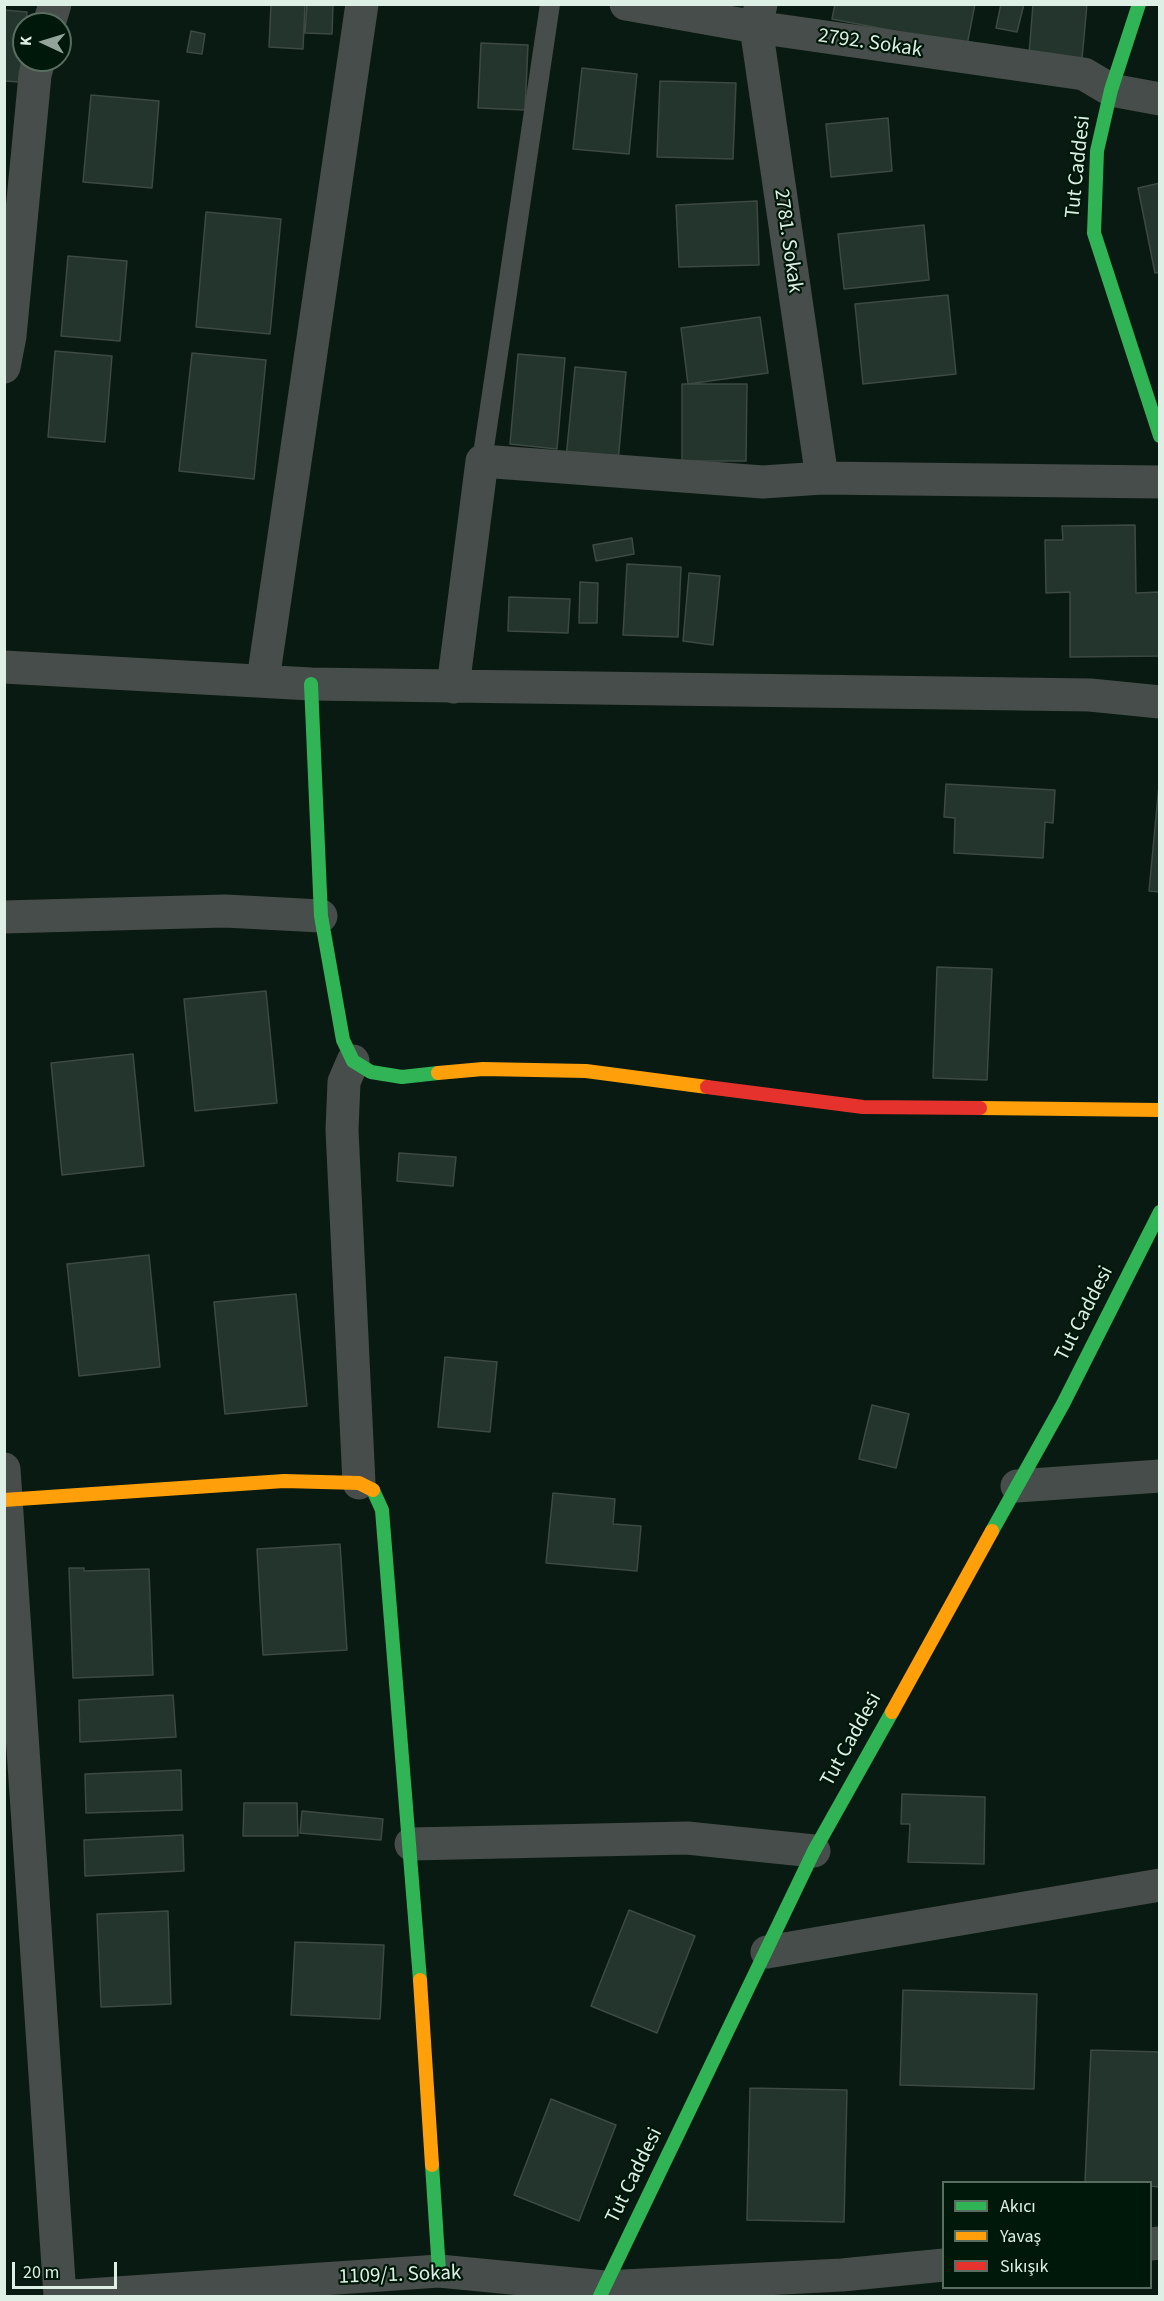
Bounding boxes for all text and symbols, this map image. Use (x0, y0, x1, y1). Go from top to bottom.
north arrow (12, 12, 72, 72)
street label: 2792. Sokak (816, 24, 924, 64)
text: K (15, 35, 37, 47)
street label: Tut Caddesi (1061, 114, 1097, 220)
street label: 2781. Sokak (767, 187, 807, 295)
street label: Tut Caddesi (1050, 1262, 1120, 1366)
street label: Tut Caddesi (816, 1689, 888, 1791)
street label: Tut Caddesi (601, 2124, 669, 2228)
legend (942, 2181, 1152, 2289)
text: Akıcı (1000, 2194, 1036, 2219)
text: Yavaş (1000, 2224, 1041, 2249)
scale bar (15, 2250, 120, 2288)
text: Sıkışık (1000, 2254, 1048, 2279)
text: 20 m (23, 2260, 59, 2285)
street label: 1109/1. Sokak (338, 2261, 462, 2291)

